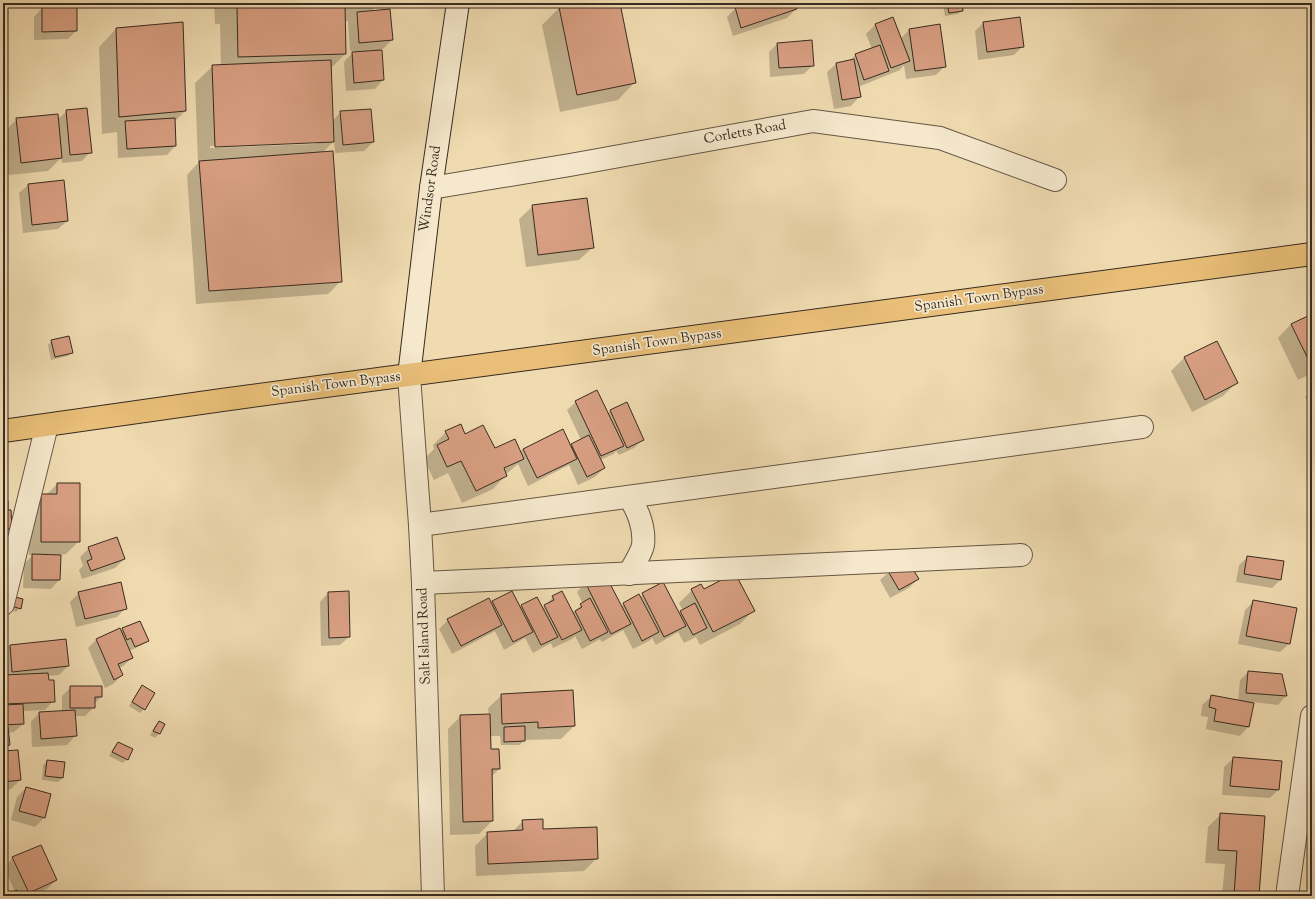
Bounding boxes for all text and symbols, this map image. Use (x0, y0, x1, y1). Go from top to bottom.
street label: Corletts Road (702, 116, 788, 150)
street label: Windsor Road (415, 144, 447, 234)
street label: Spanish Town Bypass (913, 280, 1045, 318)
street label: Spanish Town Bypass (591, 324, 723, 362)
street label: Spanish Town Bypass (270, 367, 402, 403)
street label: Salt Island Road (413, 587, 437, 685)

